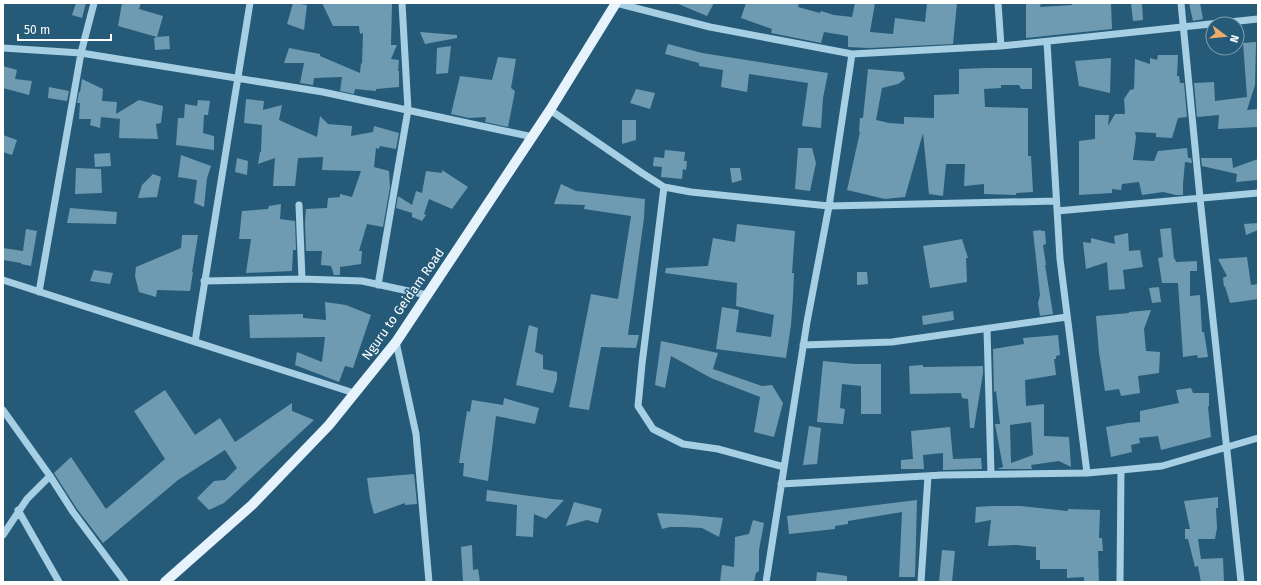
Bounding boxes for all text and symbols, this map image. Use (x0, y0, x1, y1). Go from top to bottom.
scale bar (18, 16, 111, 42)
north arrow (1205, 16, 1245, 56)
text: 50 m (24, 23, 50, 37)
text: N (1227, 33, 1241, 44)
street label: Nguru to Geidam Road (359, 245, 447, 363)

